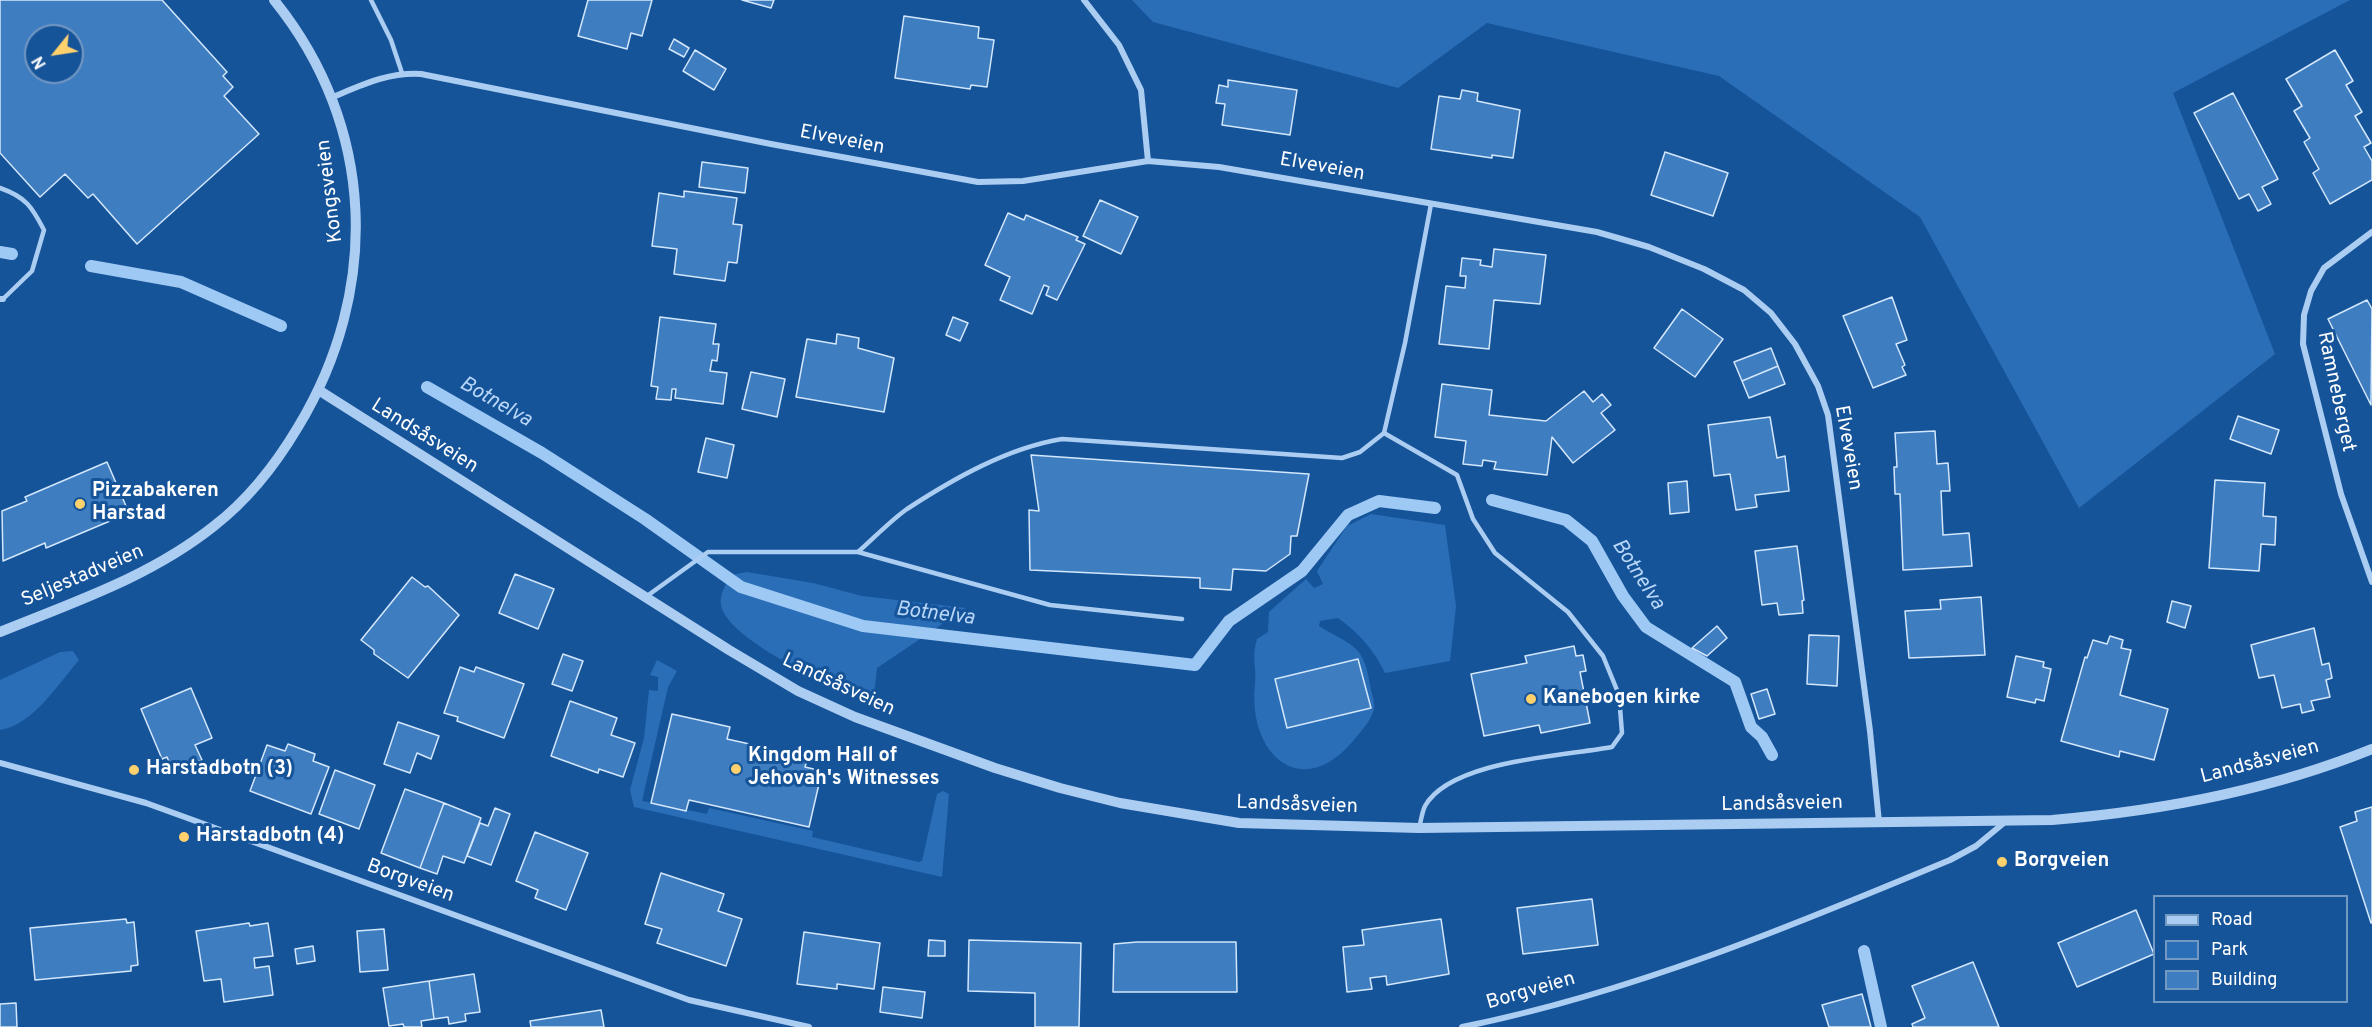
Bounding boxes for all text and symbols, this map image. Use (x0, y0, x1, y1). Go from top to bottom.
north arrow (24, 24, 84, 84)
text: N (29, 52, 52, 72)
street label: Elveveien (798, 121, 886, 161)
street label: Kongsveien (313, 138, 349, 244)
street label: Elveveien (1278, 149, 1366, 187)
street label: Ramneberget (2311, 330, 2359, 454)
water label: Botnelva (454, 372, 536, 434)
street label: Landsåsveien (366, 395, 482, 479)
street label: Elveveien (1828, 404, 1866, 492)
place label: Pizzabakeren Harstad (92, 480, 219, 527)
marker: Pizzabakeren Harstad (73, 497, 87, 511)
water label: Botnelva (1605, 535, 1669, 615)
street label: Seljestadveien (18, 540, 148, 614)
water label: Botnelva (894, 598, 976, 632)
street label: Landsåsveien (778, 649, 898, 723)
place label: Kanebogen kirke (1543, 687, 1700, 711)
marker: Kanebogen kirke (1524, 692, 1538, 706)
street label: Landsåsveien (2198, 736, 2322, 790)
place label: Kingdom Hall of Jehovah's Witnesses (748, 745, 940, 792)
place label: Harstadbotn (3) (146, 758, 293, 782)
marker: Kingdom Hall of Jehovah's Witnesses (729, 762, 743, 776)
marker: Harstadbotn (3) (127, 763, 141, 777)
street label: Landsåsveien (1236, 792, 1358, 820)
street label: Landsåsveien (1721, 792, 1843, 818)
place label: Harstadbotn (4) (196, 825, 344, 849)
marker: Harstadbotn (4) (177, 830, 191, 844)
place label: Borgveien (2014, 850, 2109, 874)
street label: Borgveien (363, 855, 457, 909)
marker: Borgveien (1995, 855, 2009, 869)
legend (2153, 895, 2348, 1003)
text: Road (2211, 909, 2253, 932)
text: Park (2211, 939, 2248, 962)
street label: Borgveien (1484, 968, 1578, 1016)
text: Building (2211, 969, 2277, 992)

